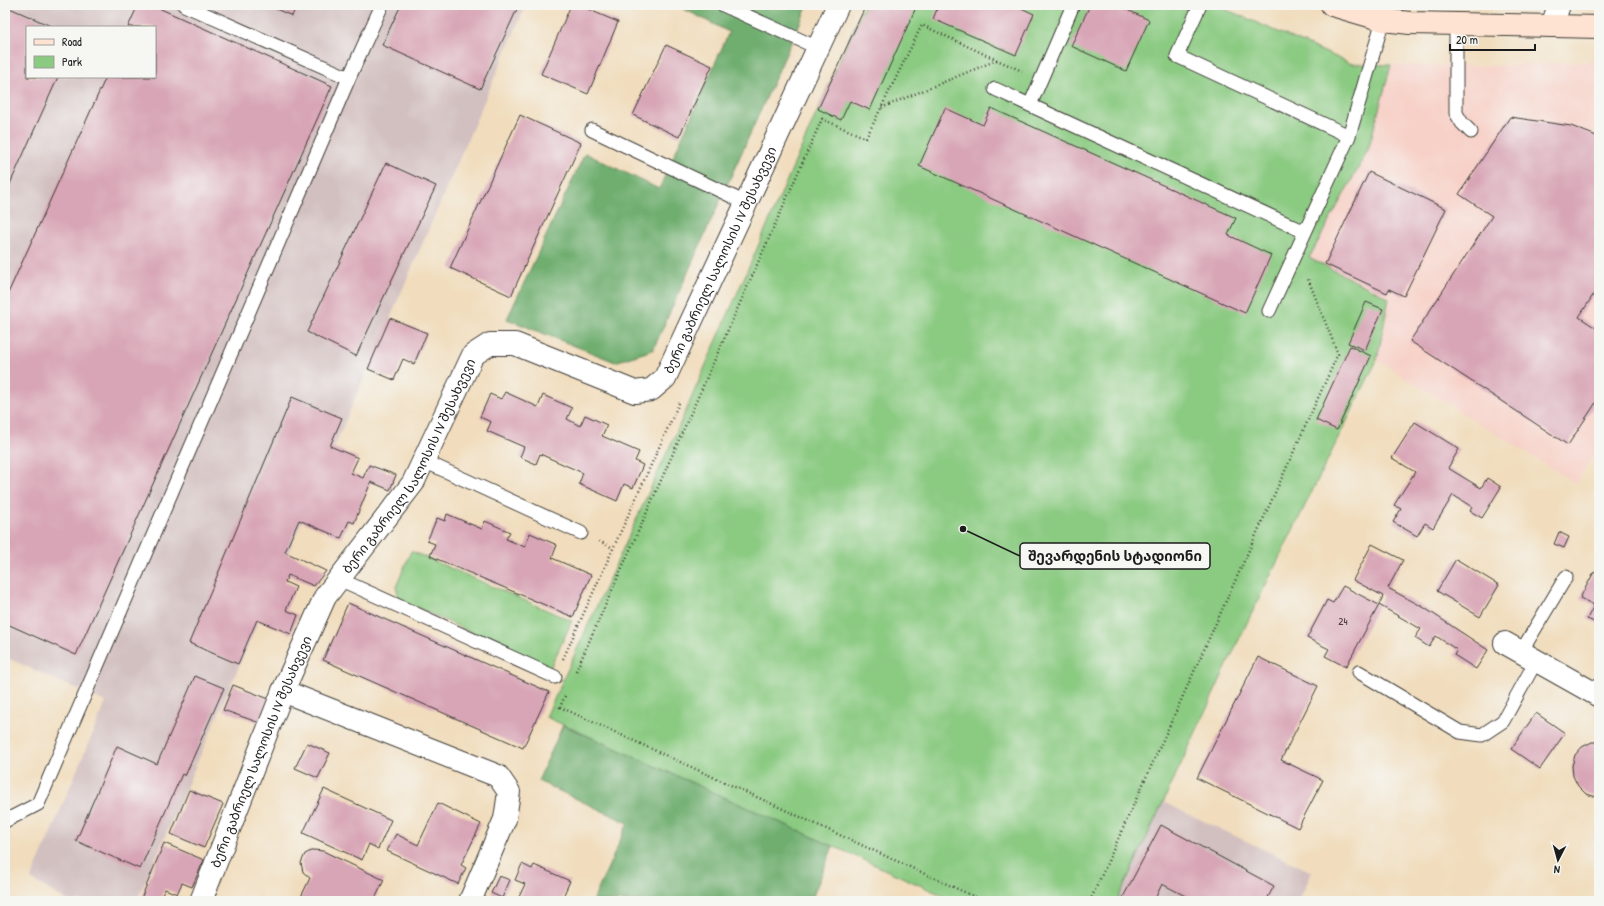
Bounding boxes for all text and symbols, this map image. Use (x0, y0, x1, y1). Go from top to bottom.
legend (26, 26, 156, 78)
scale bar (1450, 26, 1535, 52)
text: 20 m (1456, 31, 1478, 48)
text: Road (62, 33, 82, 50)
text: Park (62, 53, 82, 70)
street label: ბერი გაბრიელ სალოსის IV შესახვევი (659, 143, 780, 377)
street label: ბერი გაბრიელ სალოსის IV შესახვევი (338, 355, 479, 577)
callout: შევარდენის სტადიონი (1020, 543, 1210, 569)
text: შევარდენის სტადიონი (1028, 546, 1202, 565)
house number: 24 (1338, 614, 1348, 628)
street label: ბერი გაბრიელ სალოსის IV შესახვევი (206, 633, 316, 870)
north arrow (1538, 840, 1578, 880)
text: N (1553, 863, 1561, 877)

